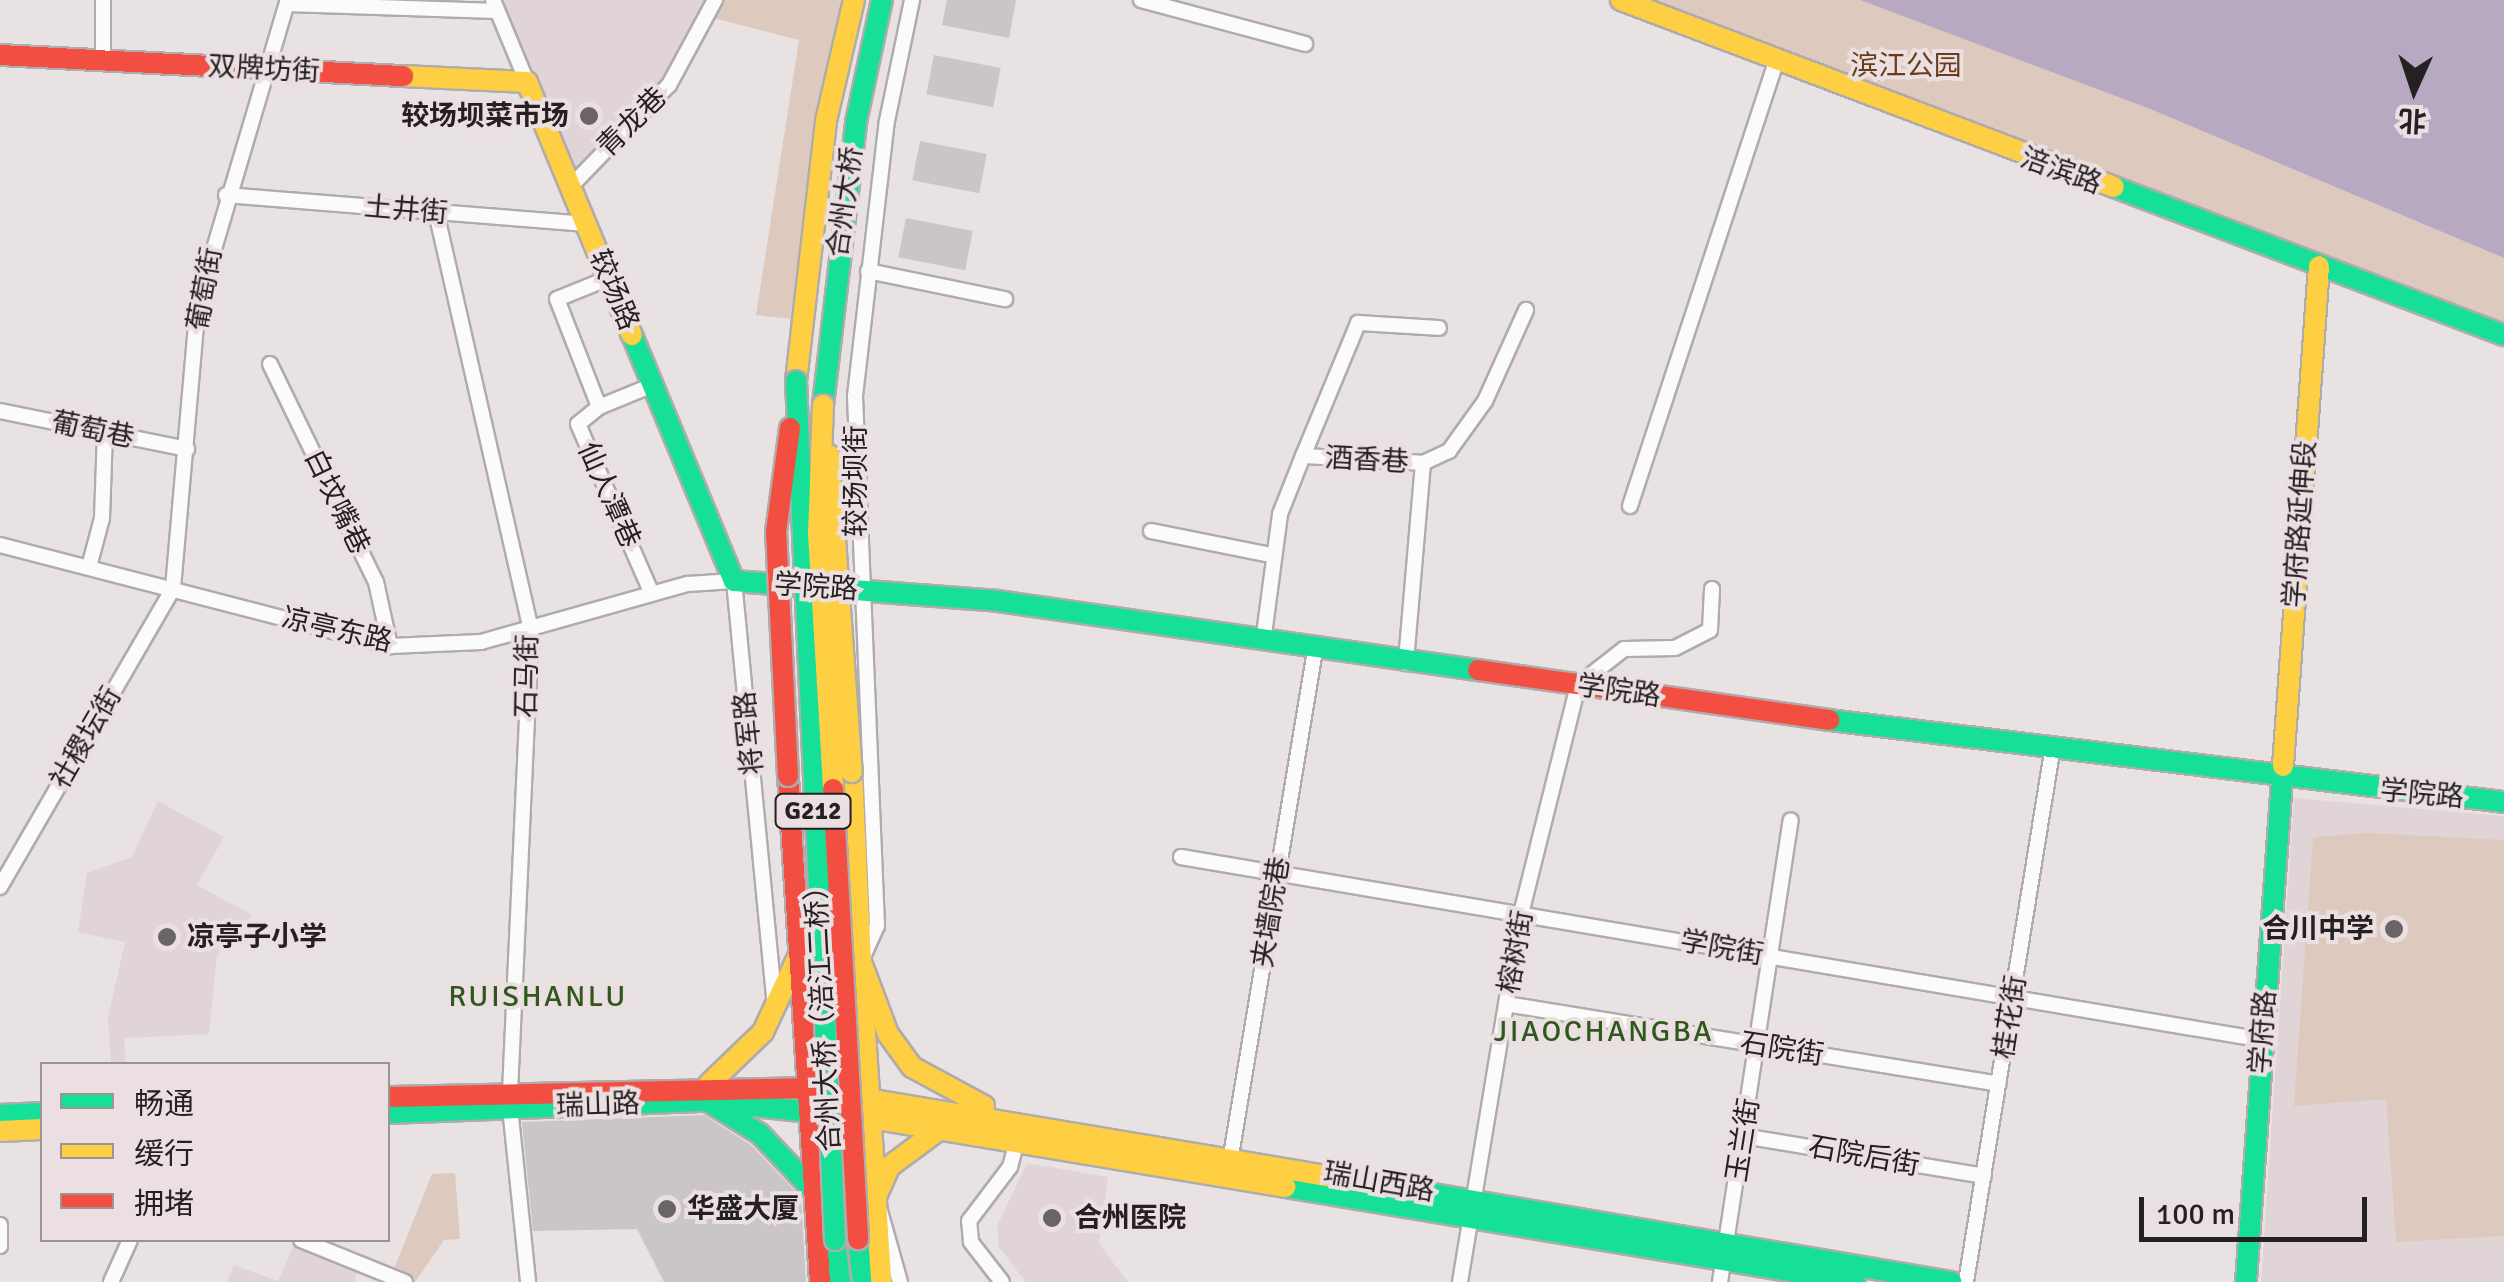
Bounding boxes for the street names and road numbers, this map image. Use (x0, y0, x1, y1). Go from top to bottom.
street label: 双牌坊街 (207, 49, 321, 89)
street label: 青龙巷 (590, 80, 674, 164)
street label: 涪滨路 (2016, 141, 2106, 201)
street label: 合州大桥 (821, 144, 869, 260)
street label: 土井街 (363, 190, 449, 230)
street label: 葡萄街 (181, 245, 229, 333)
street label: 较场路 (582, 245, 646, 335)
street label: 葡萄巷 (49, 405, 137, 455)
street label: 较场坝街 (839, 425, 873, 537)
street label: 仙人潭巷 (571, 437, 647, 553)
street label: 学府路延伸段 (2277, 439, 2323, 609)
street label: 酒香巷 (1324, 441, 1410, 479)
street label: 白坟嘴巷 (297, 444, 377, 560)
street label: 学院路 (773, 567, 859, 607)
street label: 凉亭东路 (279, 601, 395, 659)
street label: 石马街 (509, 634, 545, 718)
street label: 学院路 (1575, 669, 1663, 713)
street label: 社稷坛街 (43, 681, 129, 795)
street label: 将军路 (728, 689, 770, 777)
street label: 学院路 (2379, 774, 2465, 814)
road number: G212 (773, 791, 853, 831)
street label: 夹墙院巷 (1246, 854, 1296, 970)
street label: 合州大桥（涪江二桥） (799, 871, 847, 1153)
street label: 榕树街 (1492, 908, 1540, 996)
street label: 学院街 (1678, 924, 1766, 972)
street label: 桂花街 (1987, 973, 2033, 1061)
street label: 学府路 (2243, 989, 2283, 1075)
street label: 石院街 (1738, 1026, 1826, 1072)
street label: 瑞山路 (555, 1087, 641, 1123)
street label: 玉兰街 (1720, 1096, 1766, 1184)
street label: 石院后街 (1806, 1130, 1922, 1182)
street label: 瑞山西路 (1321, 1156, 1437, 1208)

